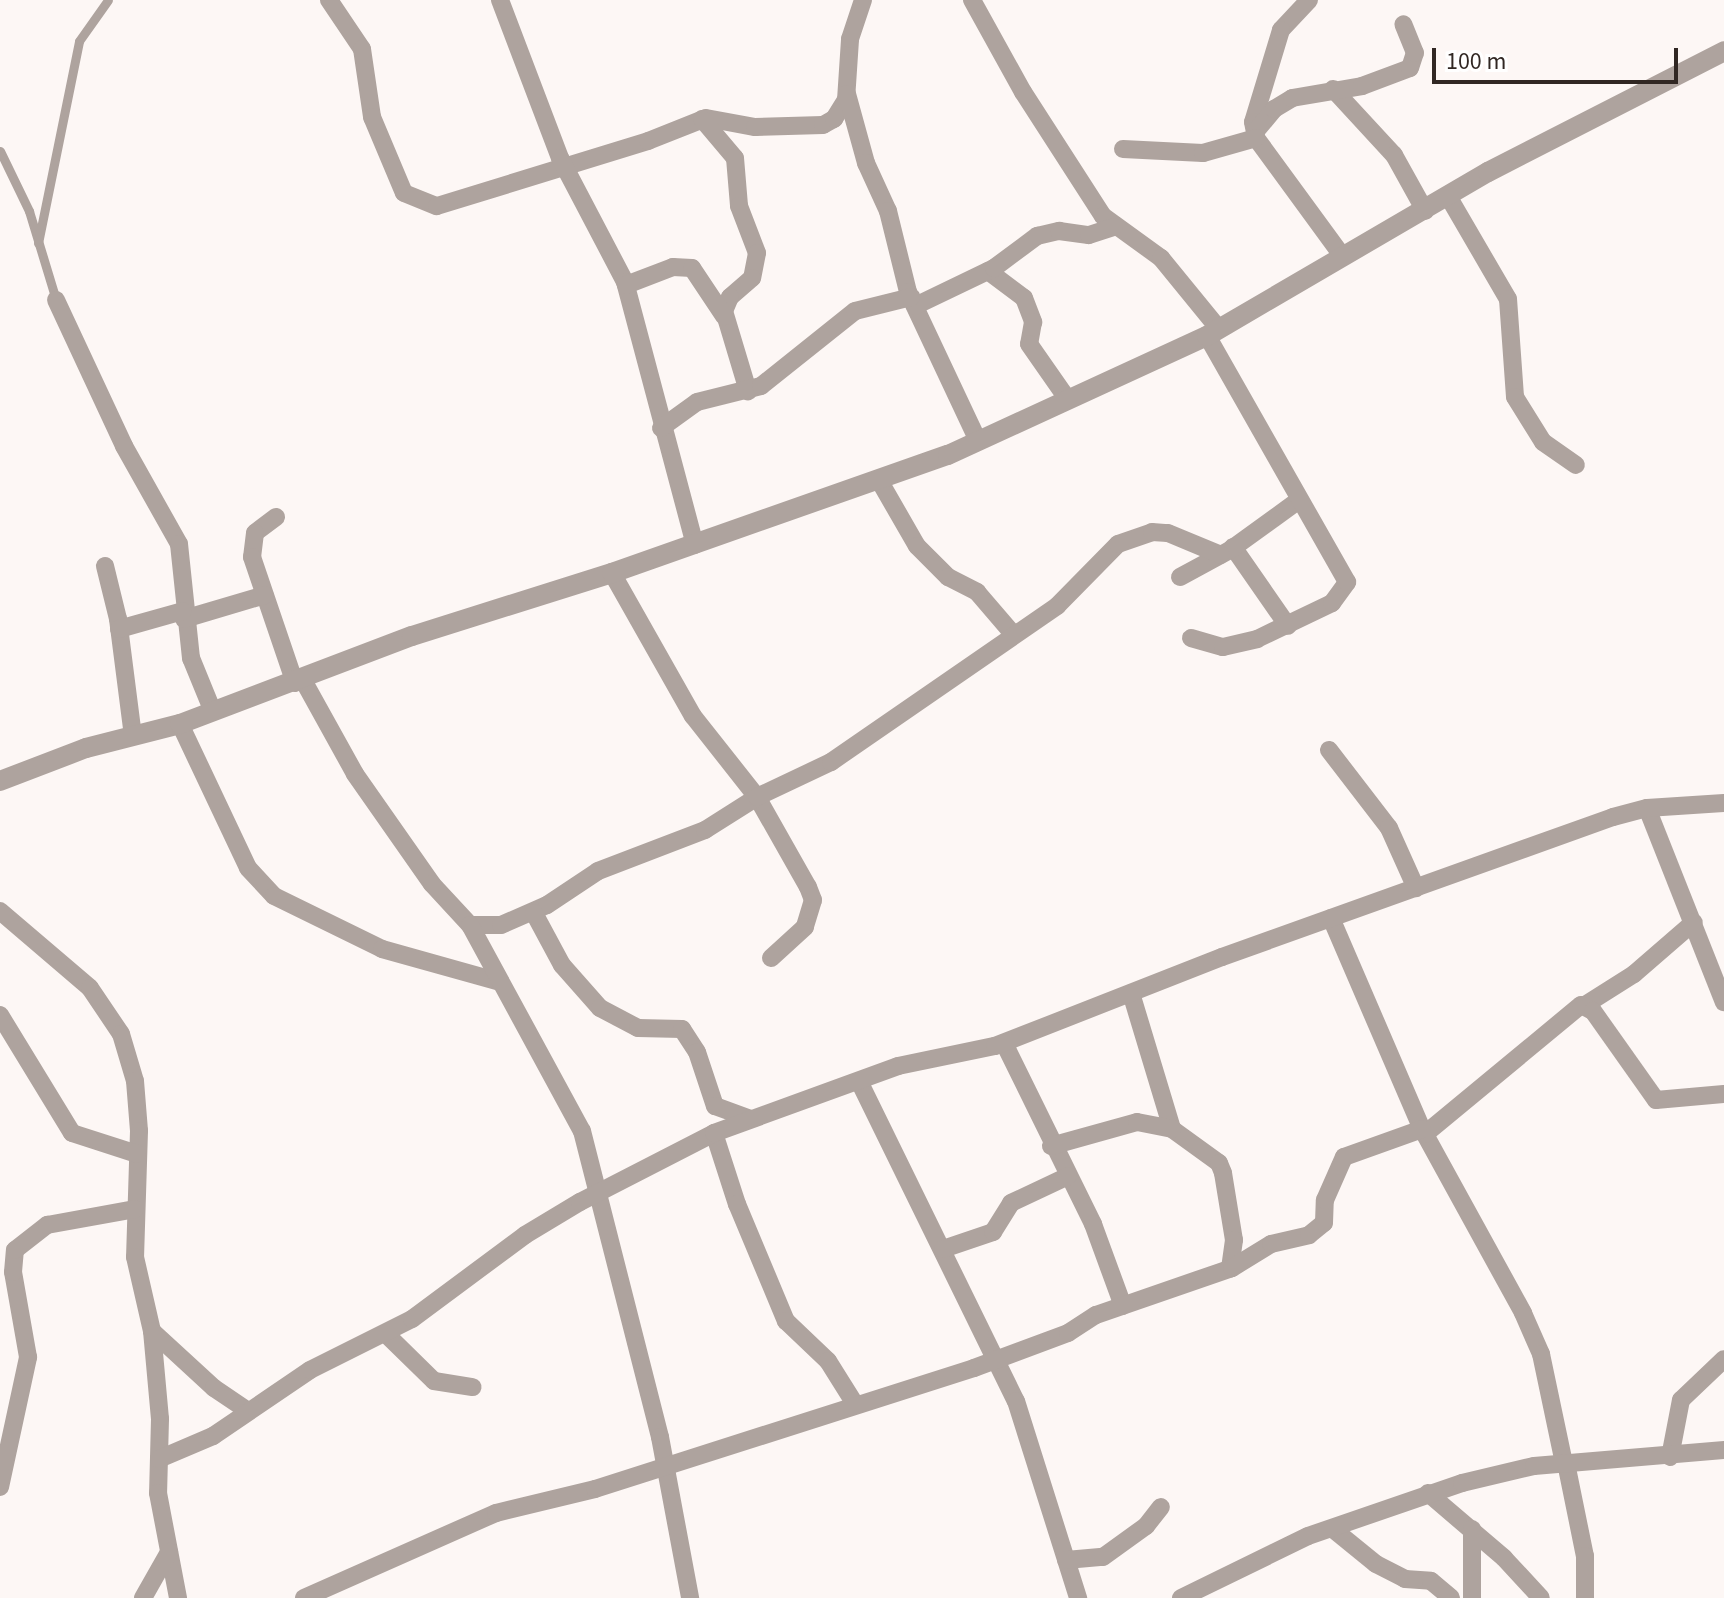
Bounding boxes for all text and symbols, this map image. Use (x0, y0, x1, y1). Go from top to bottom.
scale bar (1436, 32, 1682, 82)
text: 100 m (1446, 44, 1506, 79)

